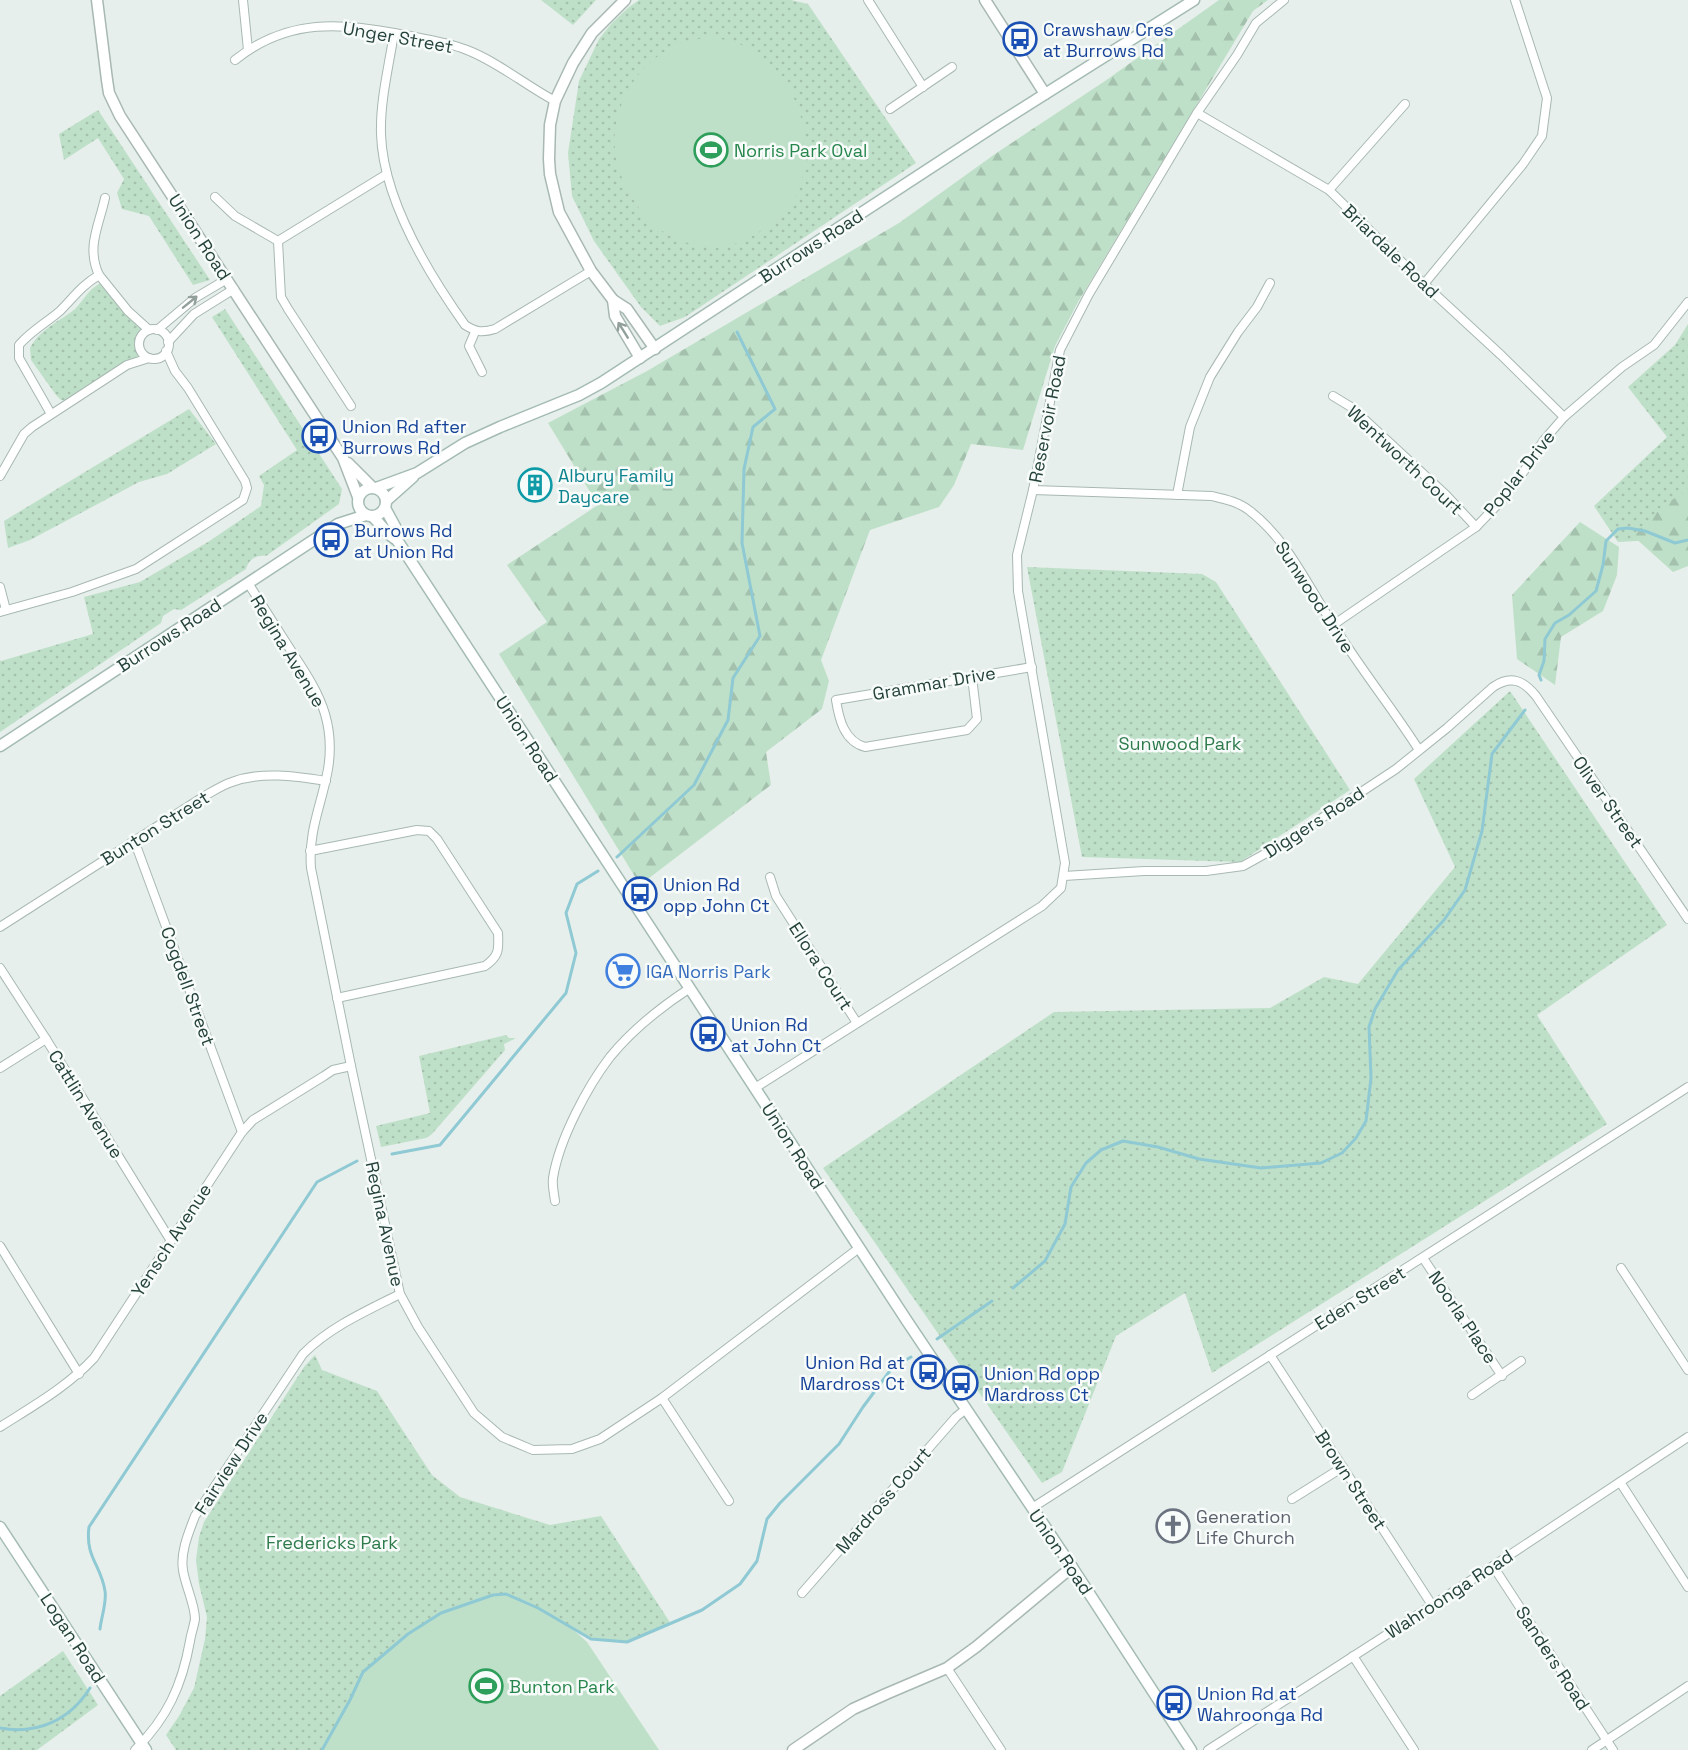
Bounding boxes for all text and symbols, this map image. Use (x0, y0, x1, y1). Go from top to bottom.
street label: Unger Street (341, 16, 455, 58)
place label: Crawshaw Cres at Burrows Rd (1043, 18, 1173, 62)
bus stop icon: Crawshaw Cres at Burrows Rd (1002, 21, 1038, 57)
sports icon: Norris Park Oval (693, 132, 729, 168)
place label: Norris Park Oval (734, 139, 867, 162)
street label: Union Road (164, 189, 236, 285)
street label: Briardale Road (1338, 199, 1444, 303)
street label: Burrows Road (755, 204, 867, 288)
one-way arrow (182, 295, 198, 308)
one-way arrow (617, 322, 629, 339)
street label: Reservoir Road (1023, 353, 1071, 485)
street label: Wentworth Court (1342, 400, 1468, 520)
place label: Union Rd after Burrows Rd (342, 415, 467, 459)
bus stop icon: Union Rd after Burrows Rd (301, 418, 337, 454)
street label: Poplar Drive (1478, 426, 1560, 520)
place label: Albury Family Daycare (558, 464, 674, 508)
building icon: Albury Family Daycare (517, 467, 553, 503)
place label: Burrows Rd at Union Rd (354, 519, 454, 563)
bus stop icon: Burrows Rd at Union Rd (313, 522, 349, 558)
street label: Sunwood Drive (1270, 537, 1360, 657)
street label: Regina Avenue (245, 591, 331, 711)
street label: Burrows Road (113, 593, 225, 677)
street label: Grammar Drive (871, 661, 997, 705)
street label: Union Road (491, 691, 563, 787)
park label: Sunwood Park (1118, 732, 1242, 755)
street label: Oliver Street (1568, 751, 1648, 853)
street label: Diggers Road (1260, 781, 1368, 863)
street label: Bunton Street (97, 786, 213, 870)
place label: Union Rd opp John Ct (663, 873, 770, 917)
bus stop icon: Union Rd opp John Ct (622, 876, 658, 912)
street label: Ellora Court (784, 918, 858, 1014)
street label: Cogdell Street (156, 923, 220, 1049)
supermarket icon: IGA Norris Park (605, 953, 641, 989)
place label: IGA Norris Park (646, 960, 771, 983)
place label: Union Rd at John Ct (731, 1013, 822, 1057)
bus stop icon: Union Rd at John Ct (690, 1016, 726, 1052)
street label: Cattlin Avenue (43, 1045, 129, 1163)
street label: Union Road (757, 1098, 829, 1194)
street label: Regina Avenue (361, 1159, 409, 1289)
street label: Yensch Avenue (126, 1179, 216, 1301)
street label: Eden Street (1310, 1261, 1410, 1335)
street label: Noorla Place (1424, 1266, 1502, 1368)
place label: Union Rd at Mardross Ct (800, 1351, 905, 1395)
bus stop icon: Union Rd at Mardross Ct (910, 1354, 946, 1390)
place label: Union Rd opp Mardross Ct (984, 1362, 1100, 1406)
bus stop icon: Union Rd opp Mardross Ct (943, 1365, 979, 1401)
street label: Fairview Drive (189, 1407, 273, 1519)
street label: Brown Street (1310, 1426, 1392, 1534)
street label: Mardross Court (830, 1442, 936, 1558)
street label: Union Road (1024, 1505, 1098, 1599)
place label: Generation Life Church (1196, 1505, 1295, 1549)
church icon: Generation Life Church (1155, 1508, 1191, 1544)
park label: Fredericks Park (266, 1531, 398, 1554)
street label: Wahroonga Road (1381, 1544, 1517, 1644)
street label: Logan Road (35, 1589, 111, 1687)
street label: Sanders Road (1511, 1602, 1595, 1714)
sports icon: Bunton Park (468, 1668, 504, 1704)
place label: Bunton Park (509, 1675, 615, 1698)
place label: Union Rd at Wahroonga Rd (1197, 1682, 1323, 1726)
bus stop icon: Union Rd at Wahroonga Rd (1156, 1685, 1192, 1721)

